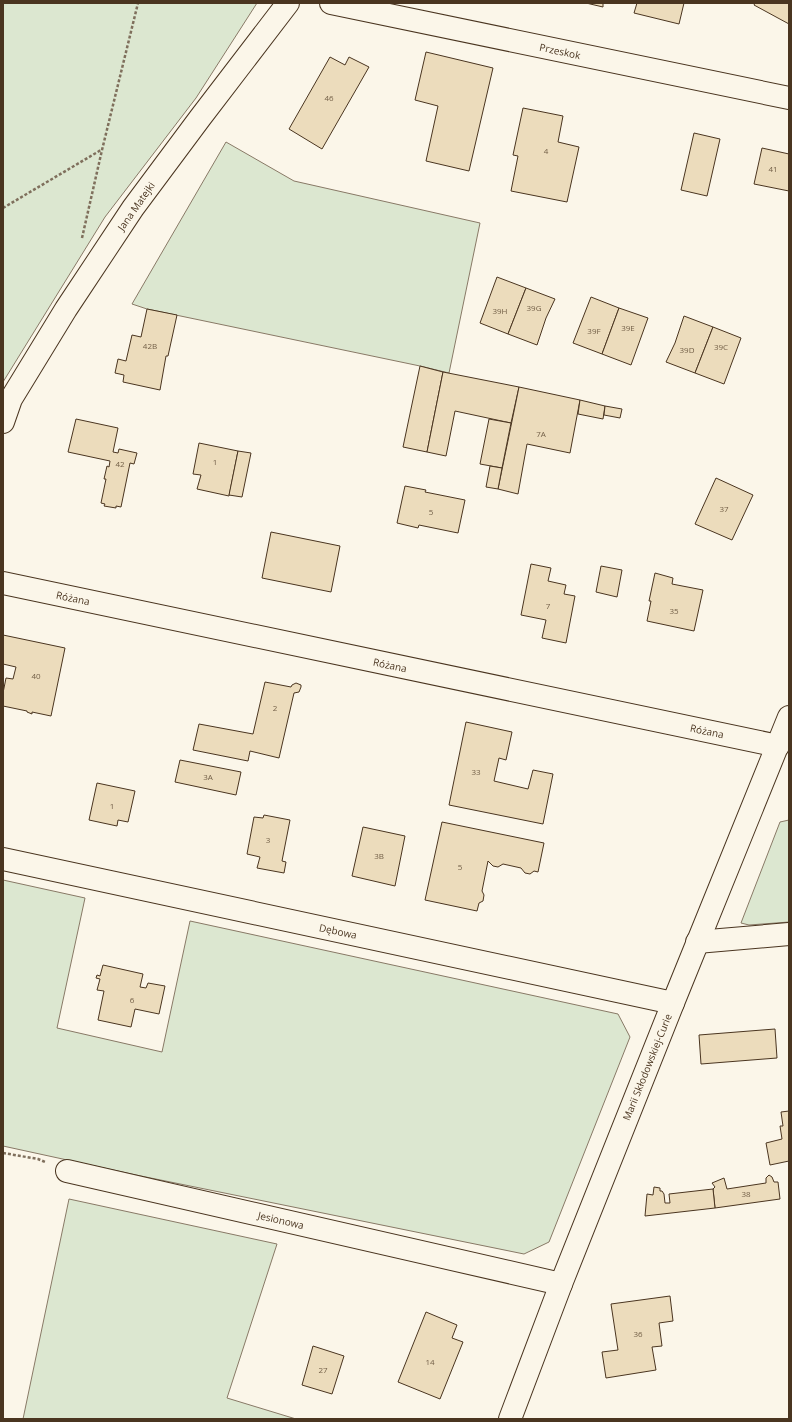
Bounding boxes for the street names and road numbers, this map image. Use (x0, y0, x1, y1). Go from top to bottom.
street label: Przeskok (538, 40, 583, 62)
street label: Jana Matejki (113, 179, 158, 234)
street label: Różana (55, 588, 91, 608)
street label: Różana (372, 655, 408, 675)
street label: Różana (689, 721, 725, 741)
street label: Dębowa (318, 920, 358, 942)
street label: Marii Skłodowskiej-Curie (619, 1011, 675, 1122)
street label: Jesionowa (256, 1208, 306, 1232)

